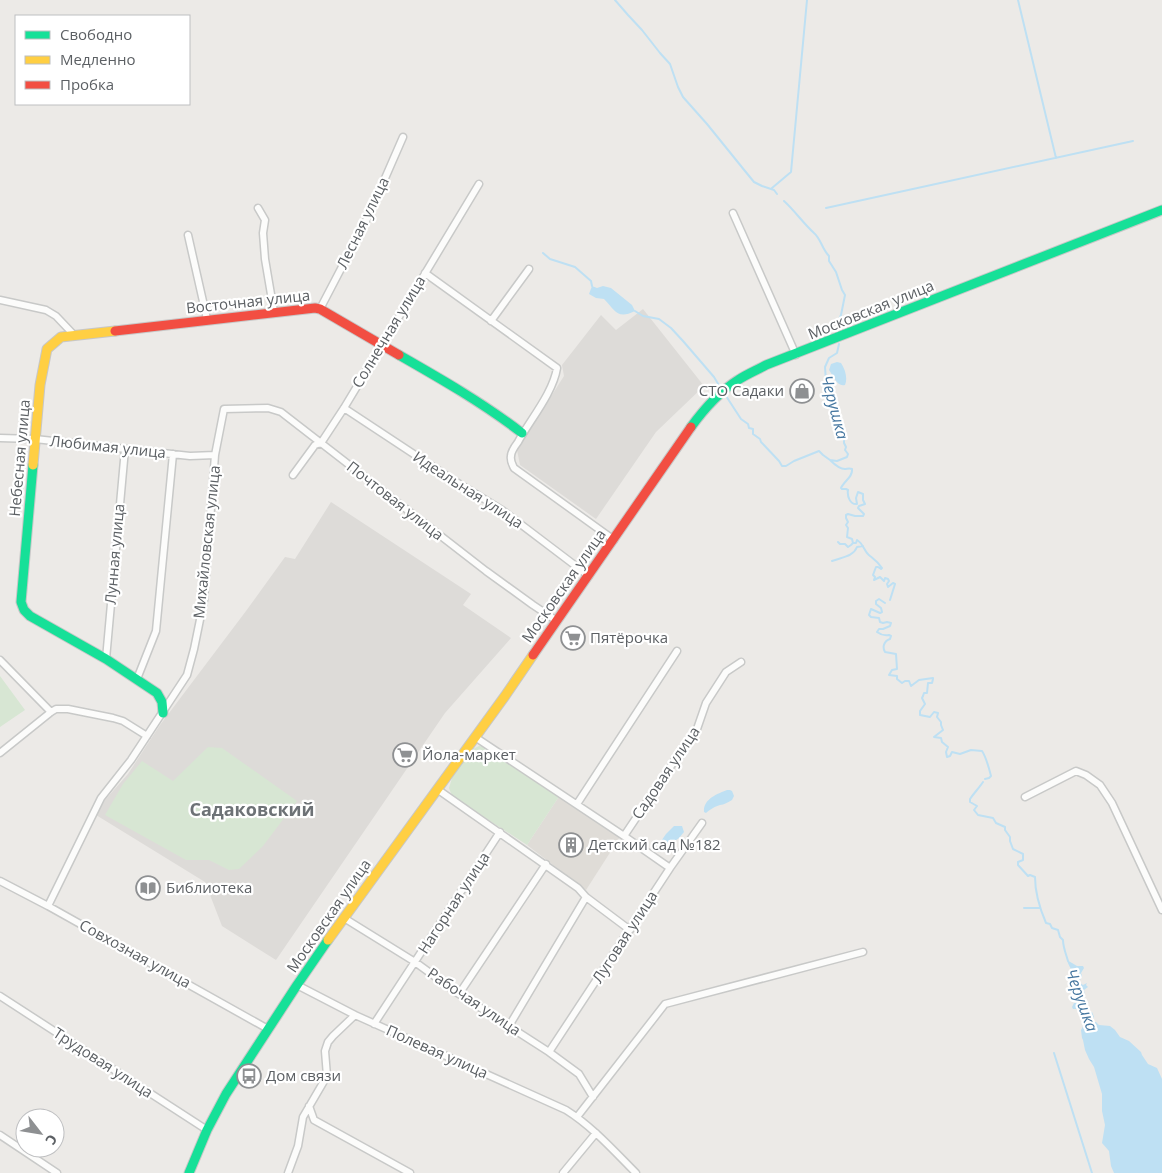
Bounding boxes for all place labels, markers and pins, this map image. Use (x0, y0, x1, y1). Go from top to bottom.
shop icon: СТО Садаки (789, 378, 815, 404)
place label: СТО Садаки (699, 380, 784, 400)
supermarket icon: Пятёрочка (560, 625, 586, 651)
place label: Пятёрочка (590, 627, 668, 647)
supermarket icon: Йола-маркет (392, 742, 418, 768)
place label: Йола-маркет (422, 744, 516, 764)
building icon: Детский сад №182 (558, 832, 584, 858)
place label: Детский сад №182 (588, 834, 721, 854)
library icon: Библиотека (135, 875, 161, 901)
place label: Библиотека (166, 877, 252, 897)
bus stop icon: Дом связи (236, 1063, 262, 1089)
place label: Дом связи (266, 1065, 341, 1085)

